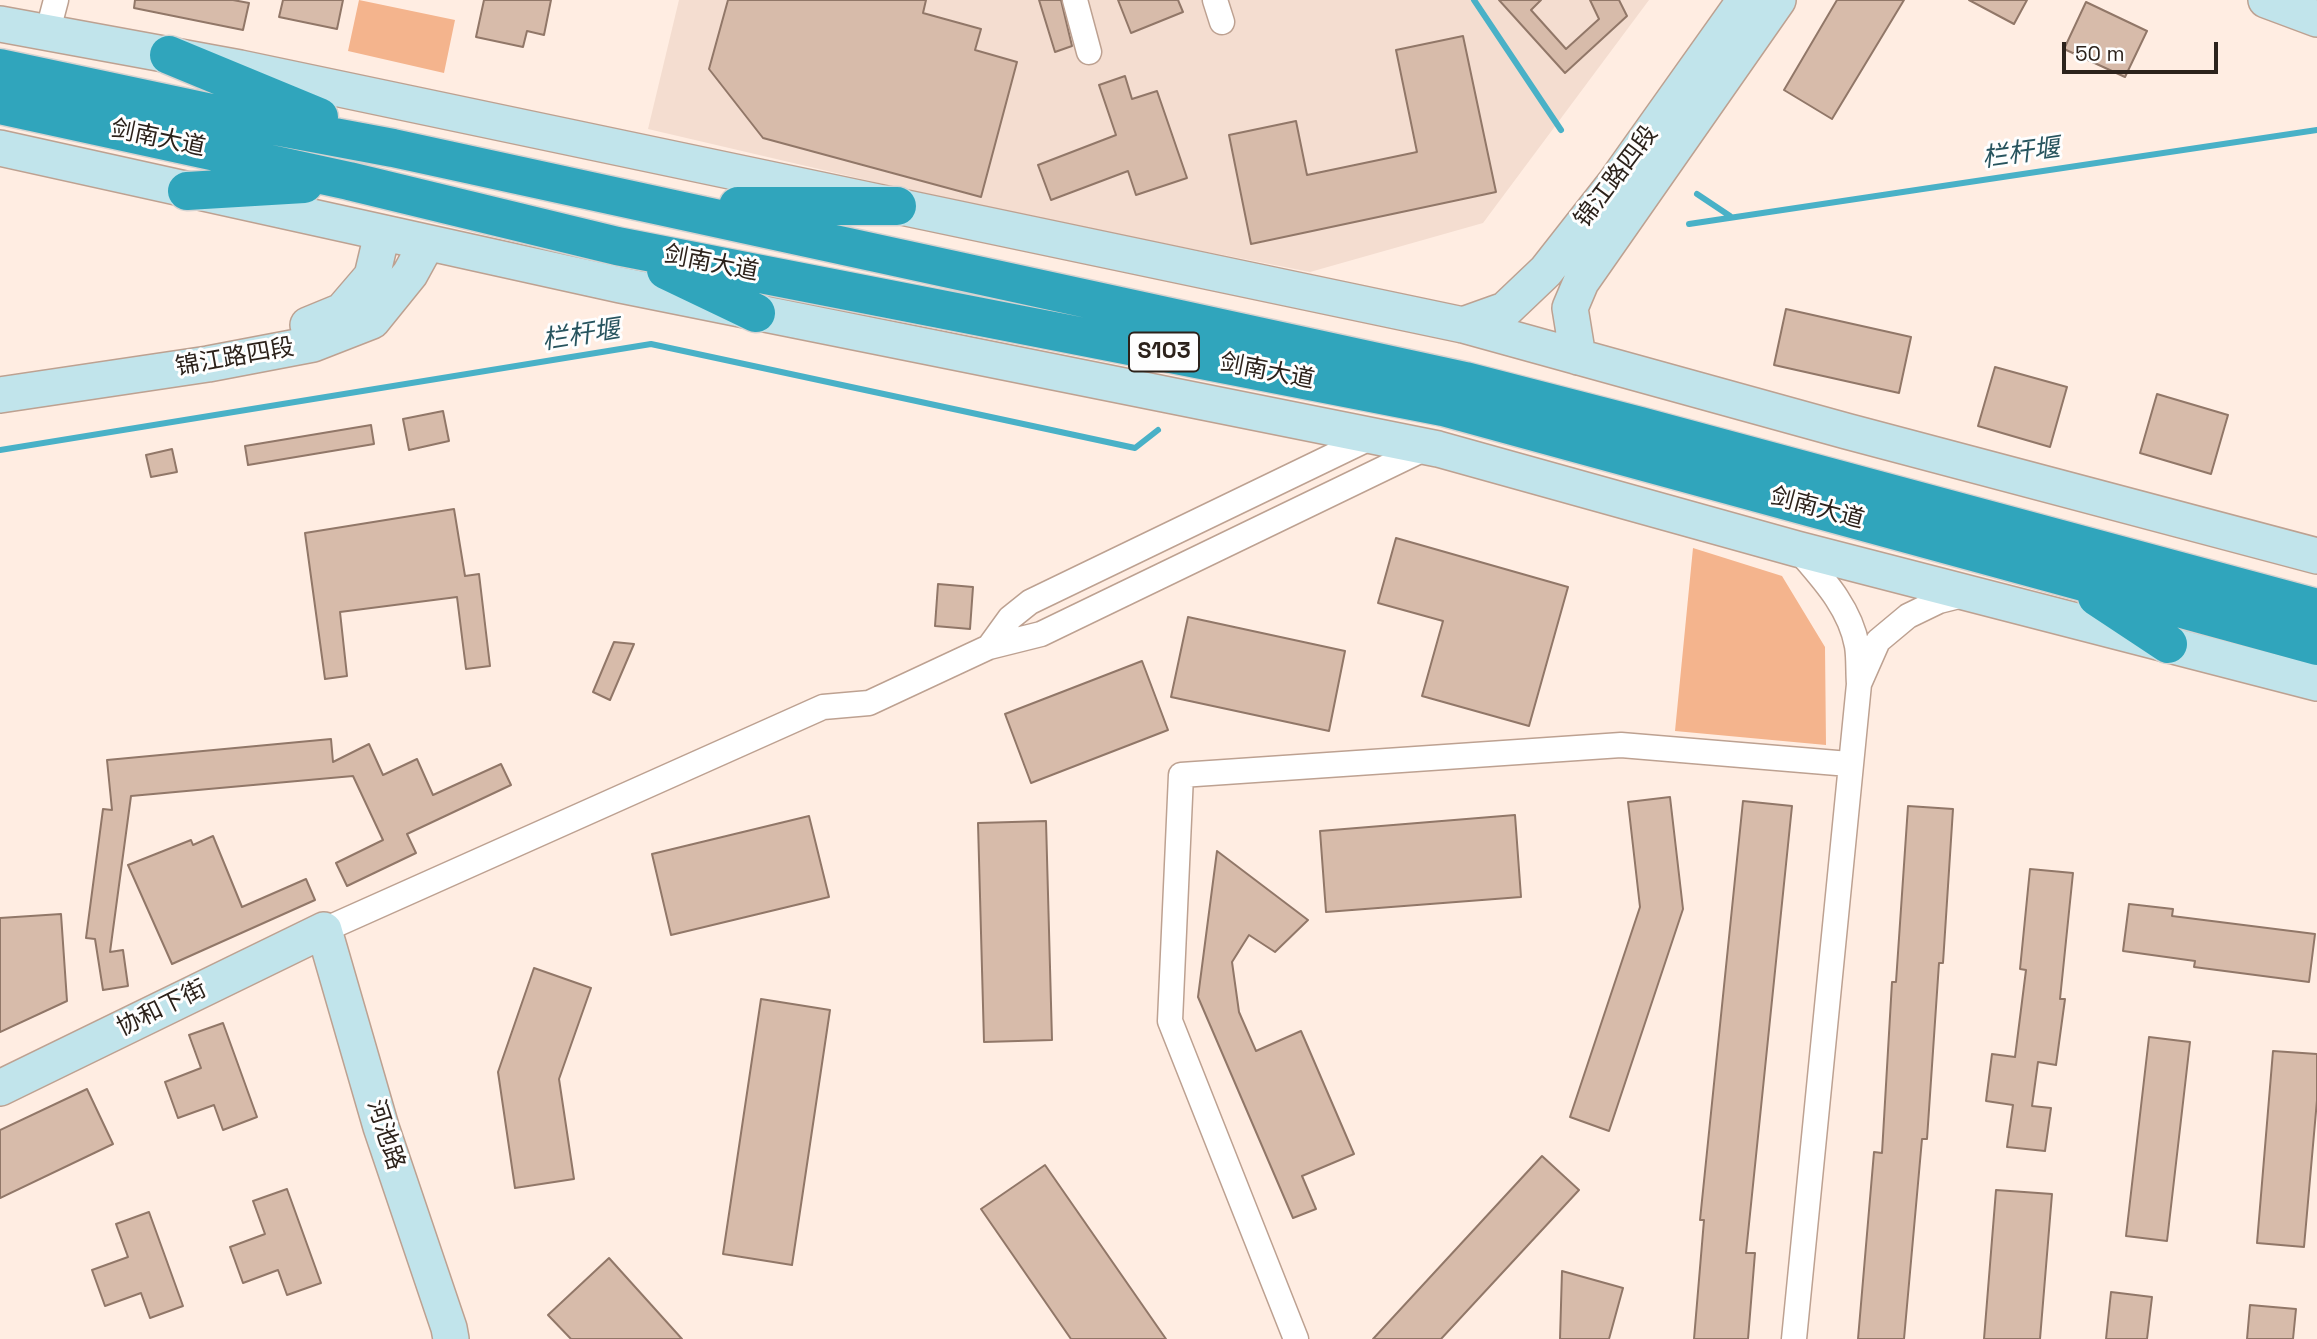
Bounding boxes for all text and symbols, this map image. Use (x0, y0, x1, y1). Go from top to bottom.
scale bar (2065, 28, 2221, 72)
text: 50 m (2075, 40, 2125, 67)
street label: 剑南大道 (108, 115, 208, 163)
street label: 锦江路四段 (1569, 120, 1665, 234)
water label: 栏杆堰 (1980, 133, 2062, 175)
street label: 剑南大道 (661, 241, 761, 287)
water label: 栏杆堰 (540, 314, 622, 358)
road number: S103 (1129, 332, 1199, 372)
street label: 锦江路四段 (173, 333, 297, 383)
street label: 剑南大道 (1217, 349, 1317, 395)
street label: 剑南大道 (1767, 483, 1867, 535)
street label: 协和下街 (113, 975, 211, 1043)
street label: 河池路 (360, 1096, 410, 1174)

